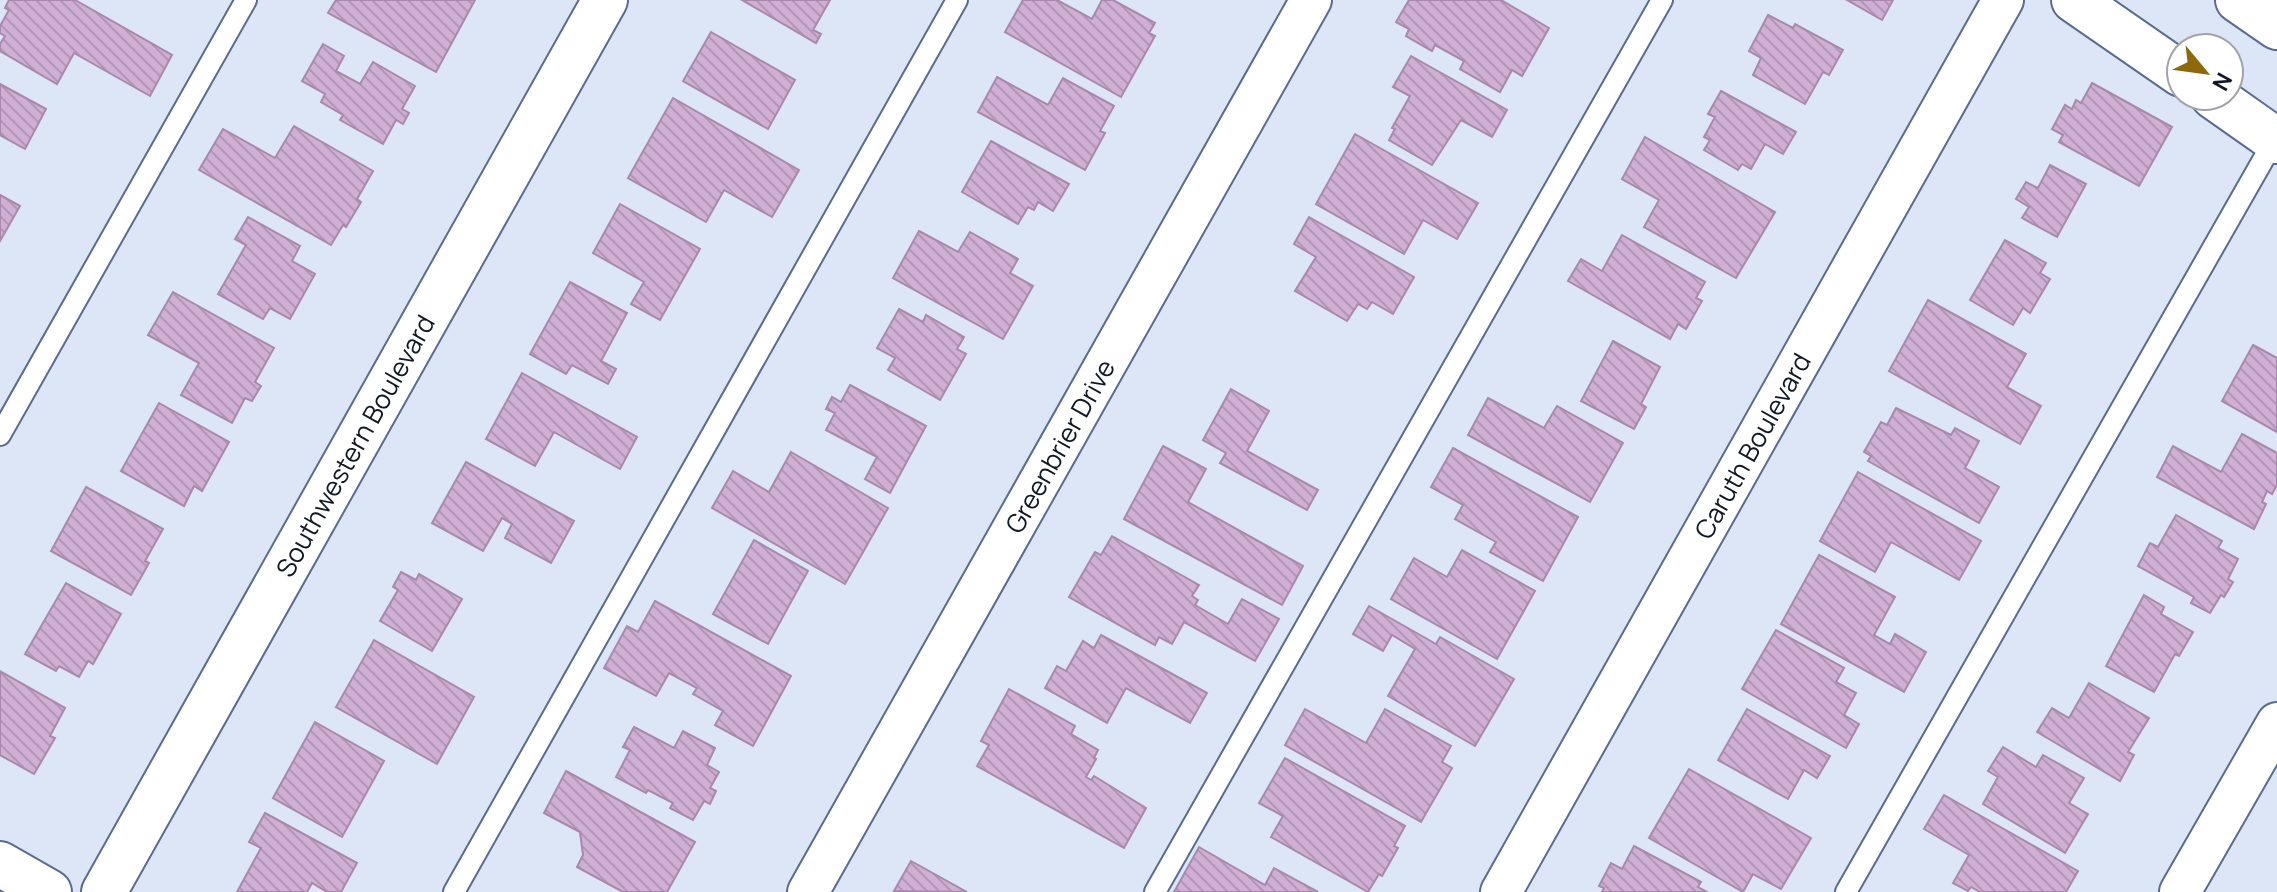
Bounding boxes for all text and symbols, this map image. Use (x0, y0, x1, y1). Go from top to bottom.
north arrow (2165, 32, 2245, 112)
text: N (2206, 68, 2239, 96)
street label: Southwestern Boulevard (267, 308, 443, 583)
street label: Caruth Boulevard (1685, 346, 1819, 545)
street label: Greenbrier Drive (996, 353, 1123, 540)

